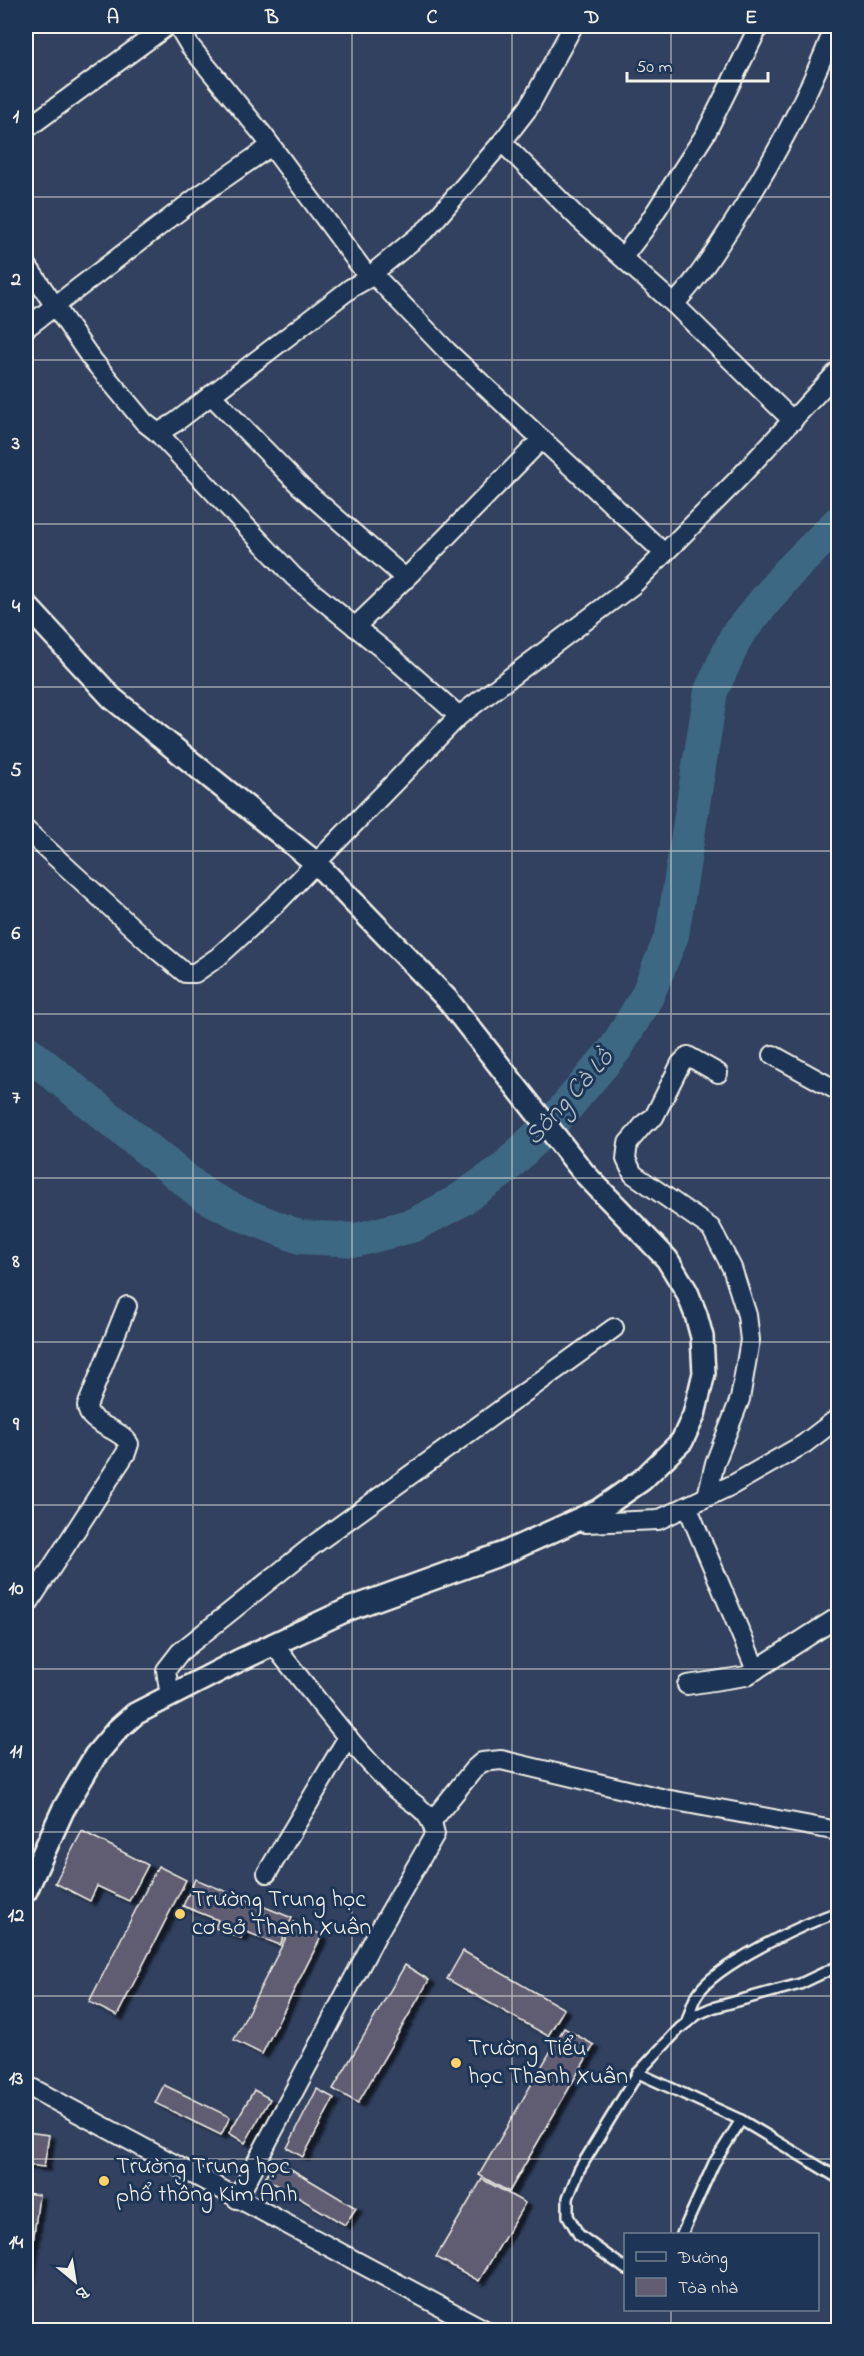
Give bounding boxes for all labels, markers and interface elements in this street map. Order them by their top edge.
text: A [107,4,119,33]
text: B [264,4,279,33]
text: C [427,4,438,33]
text: D [584,4,599,33]
text: E [745,4,757,33]
scale bar [627,45,768,83]
text: 50 m [636,55,673,81]
text: 1 [13,103,20,132]
text: 2 [10,266,21,295]
text: 3 [11,430,20,459]
text: 4 [12,593,21,622]
text: 5 [10,757,22,786]
text: 6 [12,920,21,949]
water label: Sông Cà Lồ [516,1040,625,1155]
text: 7 [12,1084,21,1113]
text: 8 [11,1248,20,1277]
text: 9 [12,1411,20,1440]
text: 10 [9,1575,24,1604]
text: 11 [10,1738,23,1767]
place label: Trường Trung học cơ sở Thanh Xuân [192,1883,371,1946]
text: 12 [8,1902,24,1931]
marker: Trường Trung học cơ sở Thanh Xuân [173,1907,187,1921]
place label: Trường Tiểu học Thanh Xuân [468,2032,628,2095]
marker: Trường Tiểu học Thanh Xuân [449,2056,463,2070]
text: 13 [9,2065,23,2094]
place label: Trường Trung học phổ thông Kim Anh [116,2150,297,2213]
marker: Trường Trung học phổ thông Kim Anh [97,2174,111,2188]
text: 14 [9,2229,24,2258]
legend [624,2233,819,2311]
text: Đường [677,2246,728,2273]
north arrow [45,2251,105,2311]
text: Tòa nhà [678,2276,738,2302]
text: B [71,2279,93,2305]

